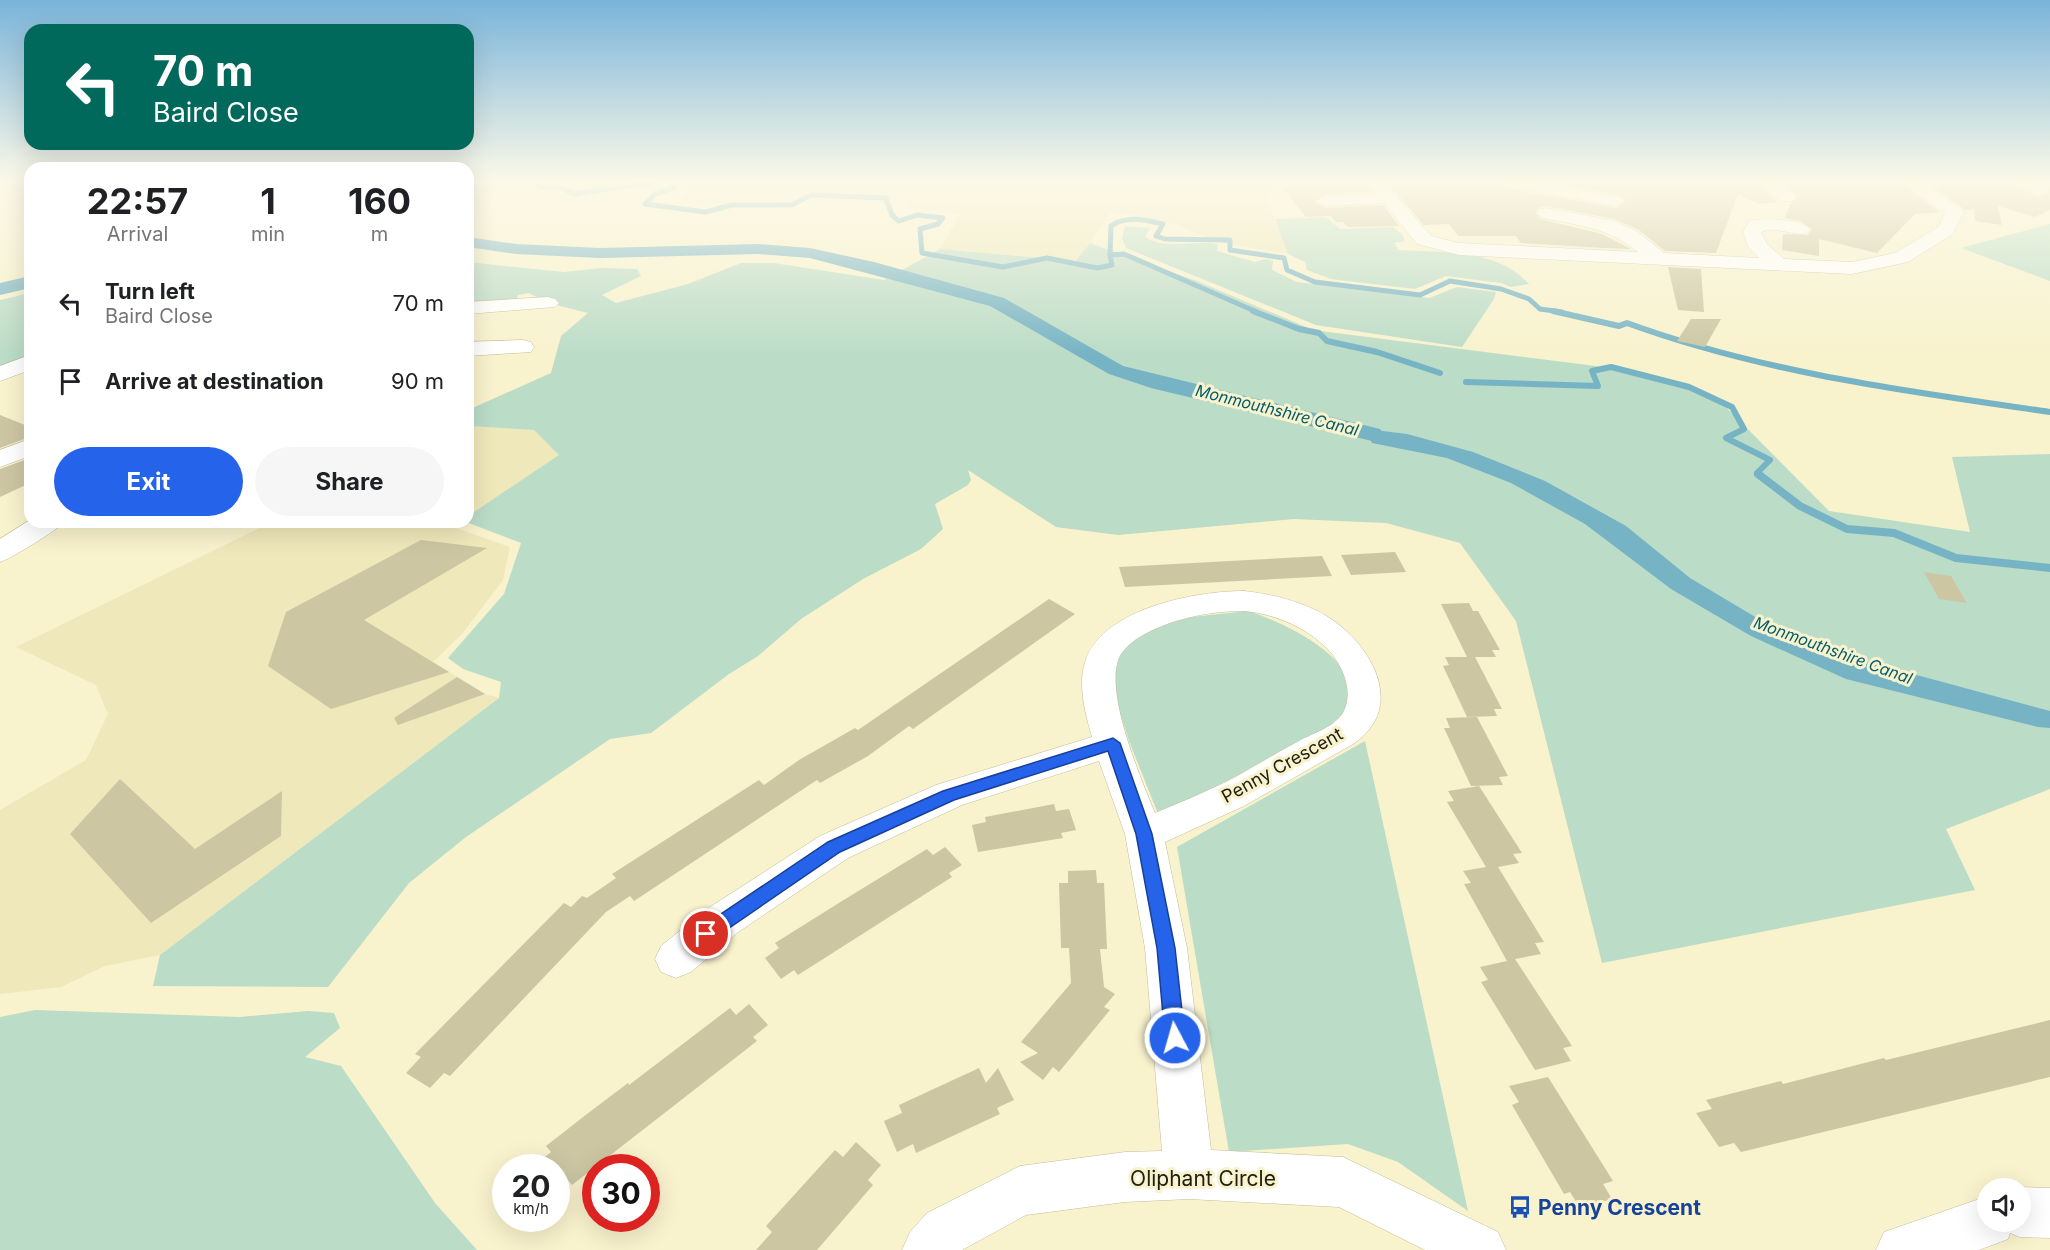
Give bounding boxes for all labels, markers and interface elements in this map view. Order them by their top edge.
text: 70 m [153,45,253,96]
icon: left [54,48,132,126]
text: Baird Close [153,96,299,129]
text: 22:57 [87,179,188,223]
text: 1 [260,179,276,223]
text: 160 [348,179,411,223]
text: Arrival [107,222,168,246]
text: min [251,222,285,246]
text: m [371,222,388,246]
text: Turn left [105,278,195,304]
icon: left [54,287,87,320]
text: 70 m [393,290,444,316]
text: Baird Close [105,304,213,328]
icon: arrive [54,365,87,398]
text: Arrive at destination [105,368,324,394]
text: 90 m [391,368,444,394]
water label: Monmouthshire Canal [1193,380,1361,440]
button: Exit [54,447,243,516]
button: Share [255,447,444,516]
water label: Monmouthshire Canal [1751,612,1915,688]
street label: Penny Crescent [1218,723,1346,807]
pin [680,908,731,959]
icon: arrive [689,917,722,950]
position arrow [1143,1006,1207,1070]
speed limit sign: 30 [582,1154,660,1232]
street label: Oliphant Circle [1130,1166,1276,1191]
text: 20 [511,1168,551,1204]
map controls [1977,1178,2031,1232]
button: sound [1977,1178,2031,1232]
bus stop icon: Penny Crescent [1507,1194,1533,1220]
place label: Penny Crescent [1538,1195,1701,1220]
text: km/h [513,1199,549,1218]

